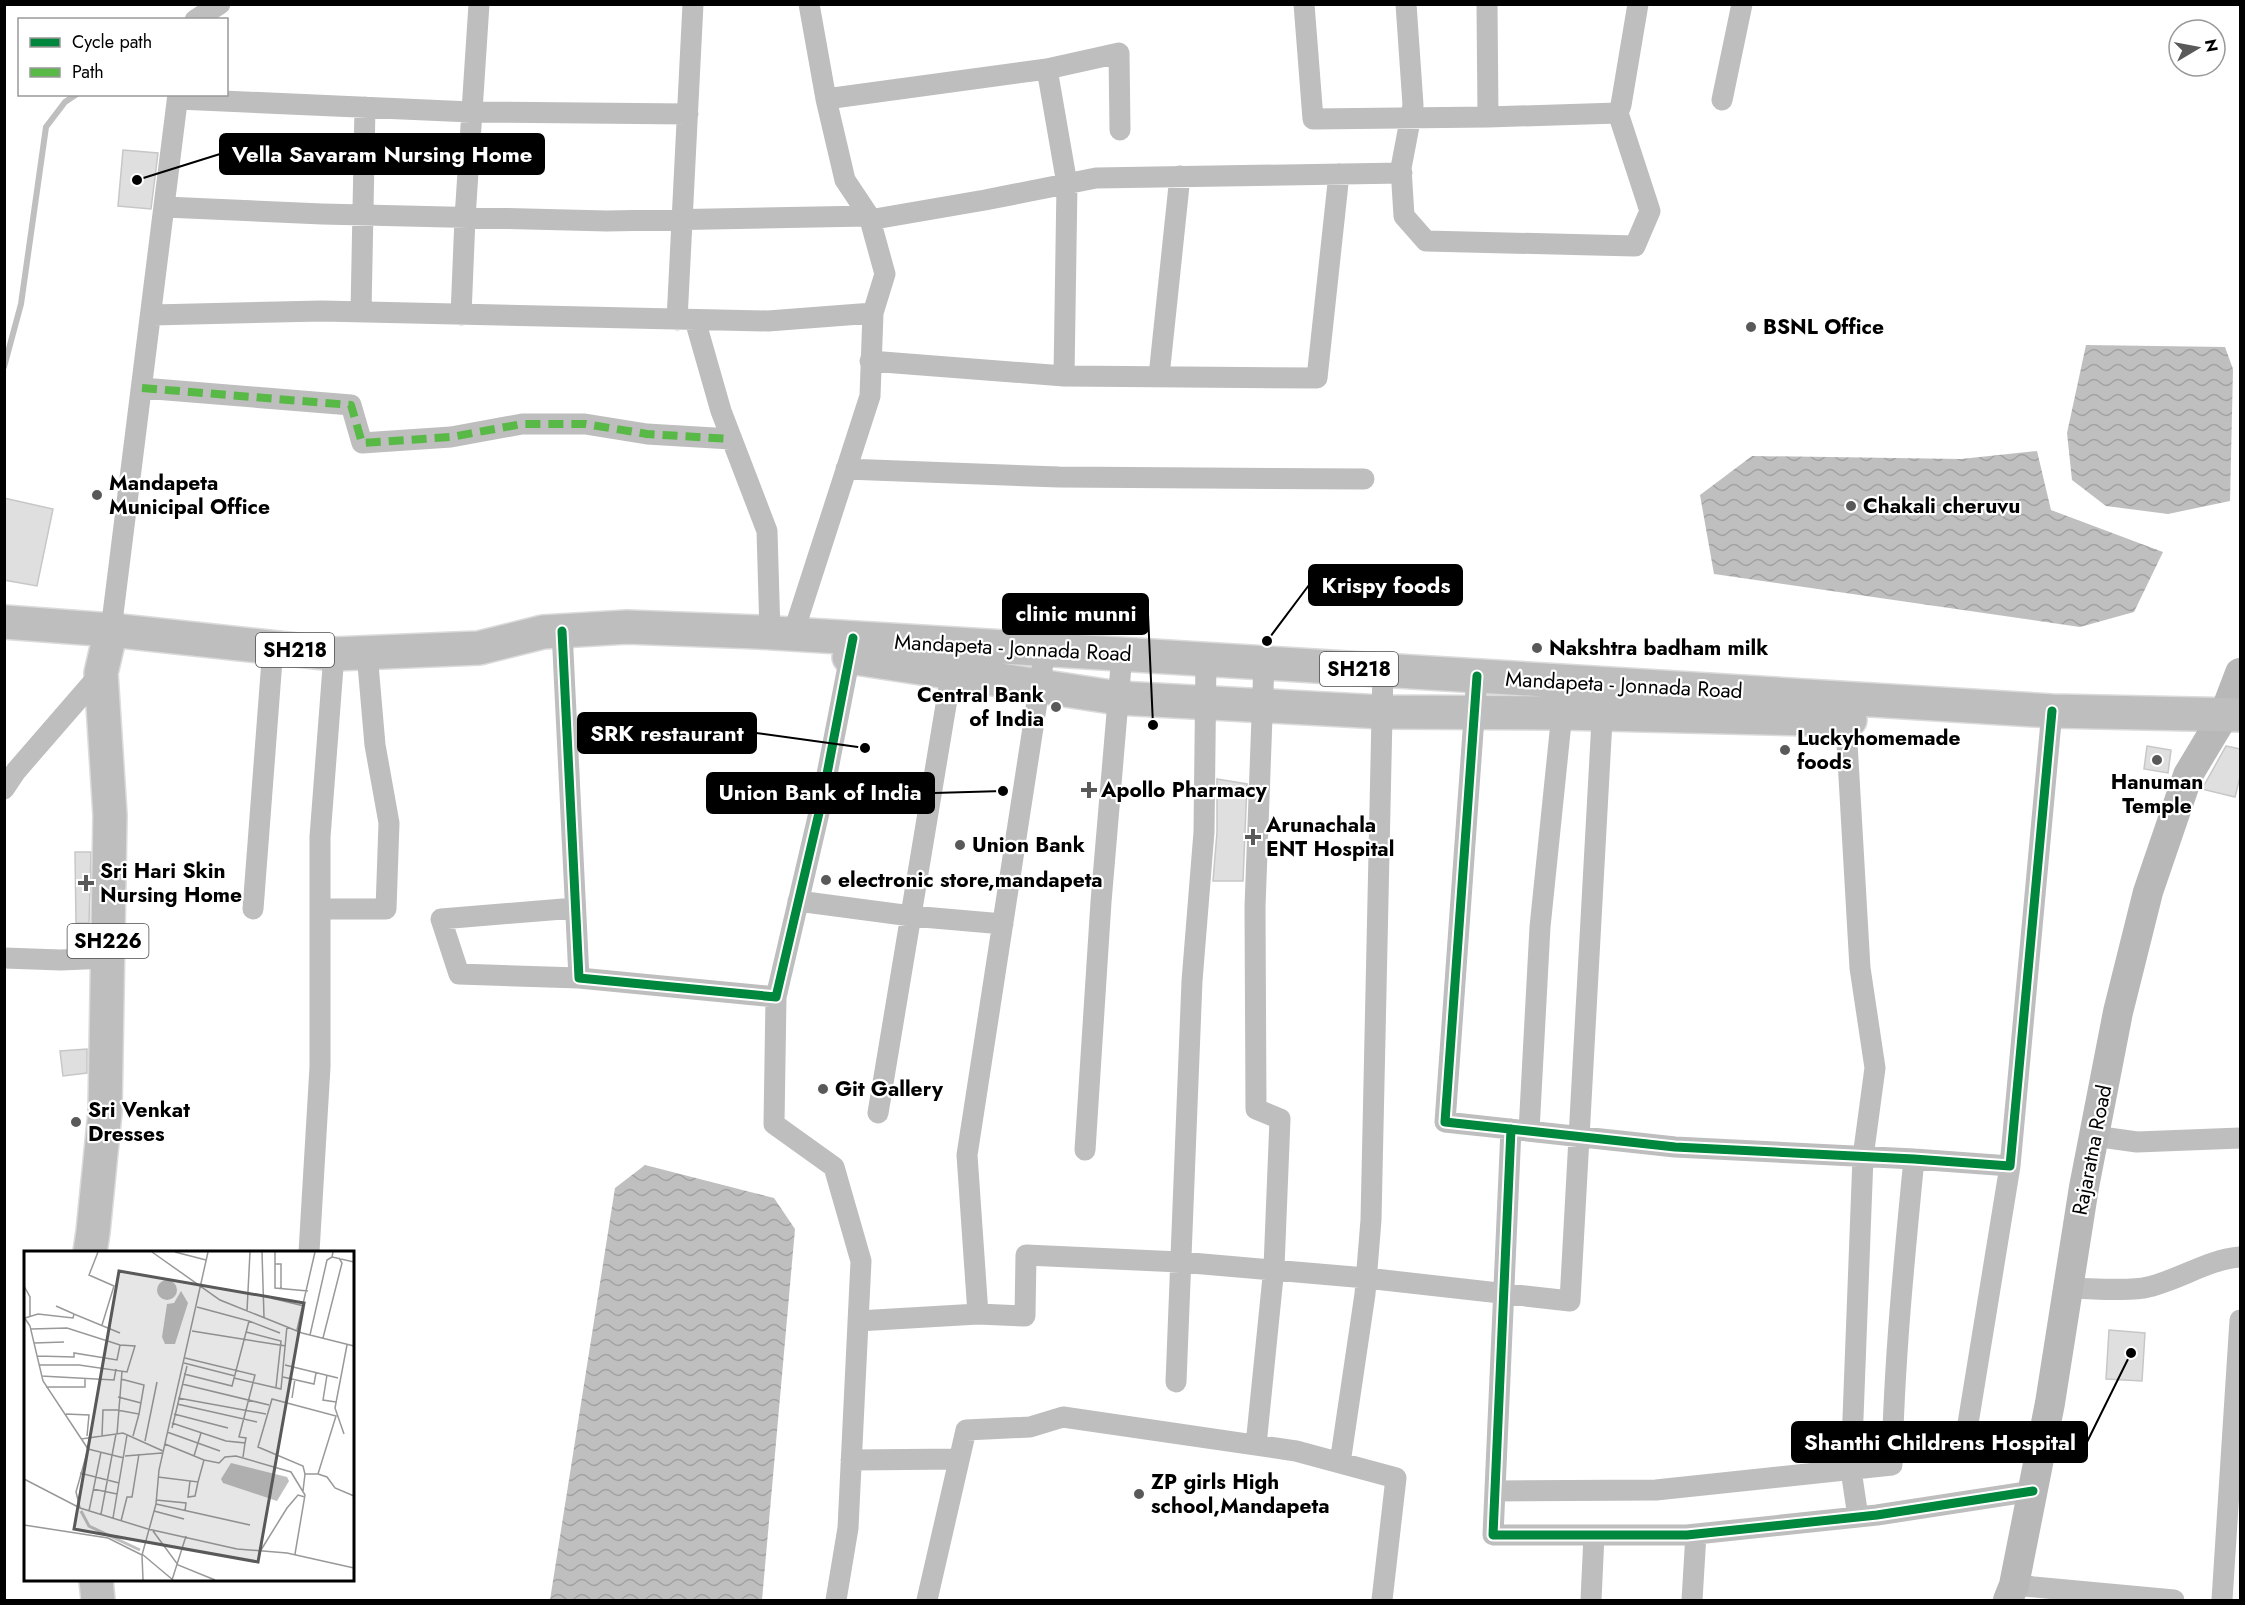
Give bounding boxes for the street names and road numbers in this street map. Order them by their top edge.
street label: Mandapeta - Jonnada Road [894,627,1132,669]
road number: SH218 [256,633,334,667]
road number: SH218 [1320,652,1398,686]
street label: Mandapeta - Jonnada Road [1505,664,1743,706]
road number: SH226 [68,924,148,958]
street label: Rajaratna Road [2065,1082,2119,1218]

